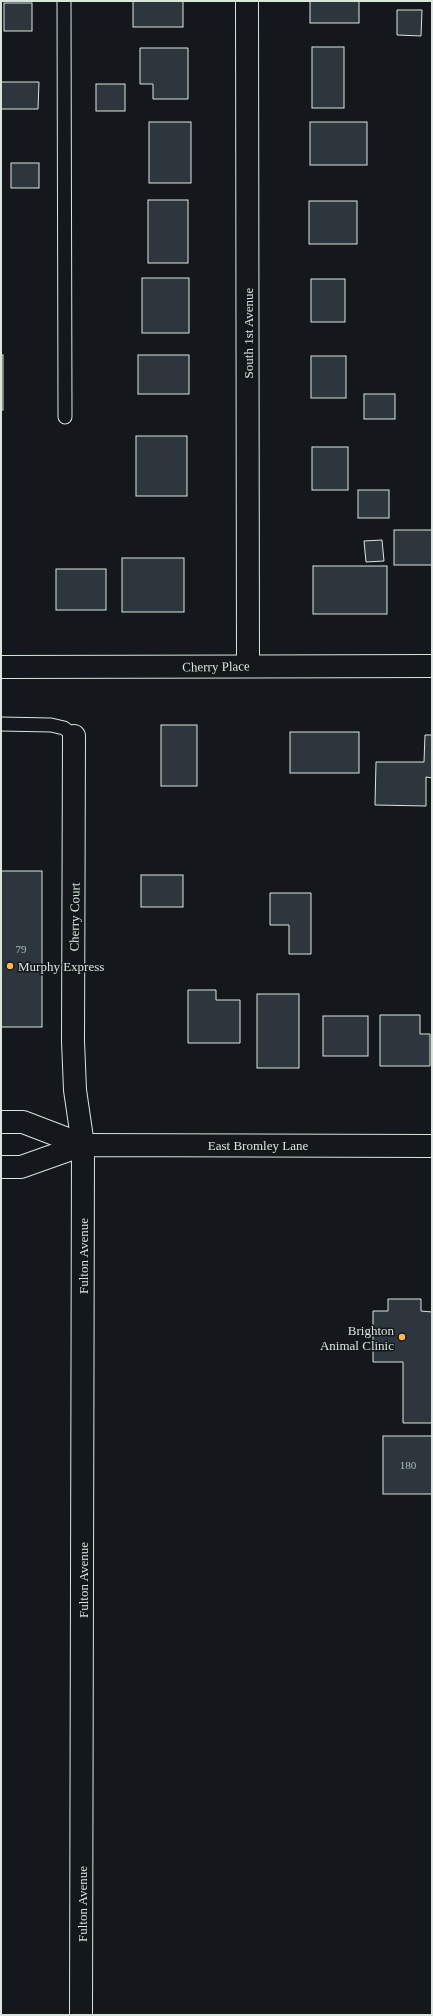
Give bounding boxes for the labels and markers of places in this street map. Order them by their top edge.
place label: Murphy Express [18,959,104,974]
marker: Murphy Express [5,961,15,971]
place label: Brighton Animal Clinic [320,1323,394,1353]
marker: Brighton Animal Clinic [397,1332,407,1342]

